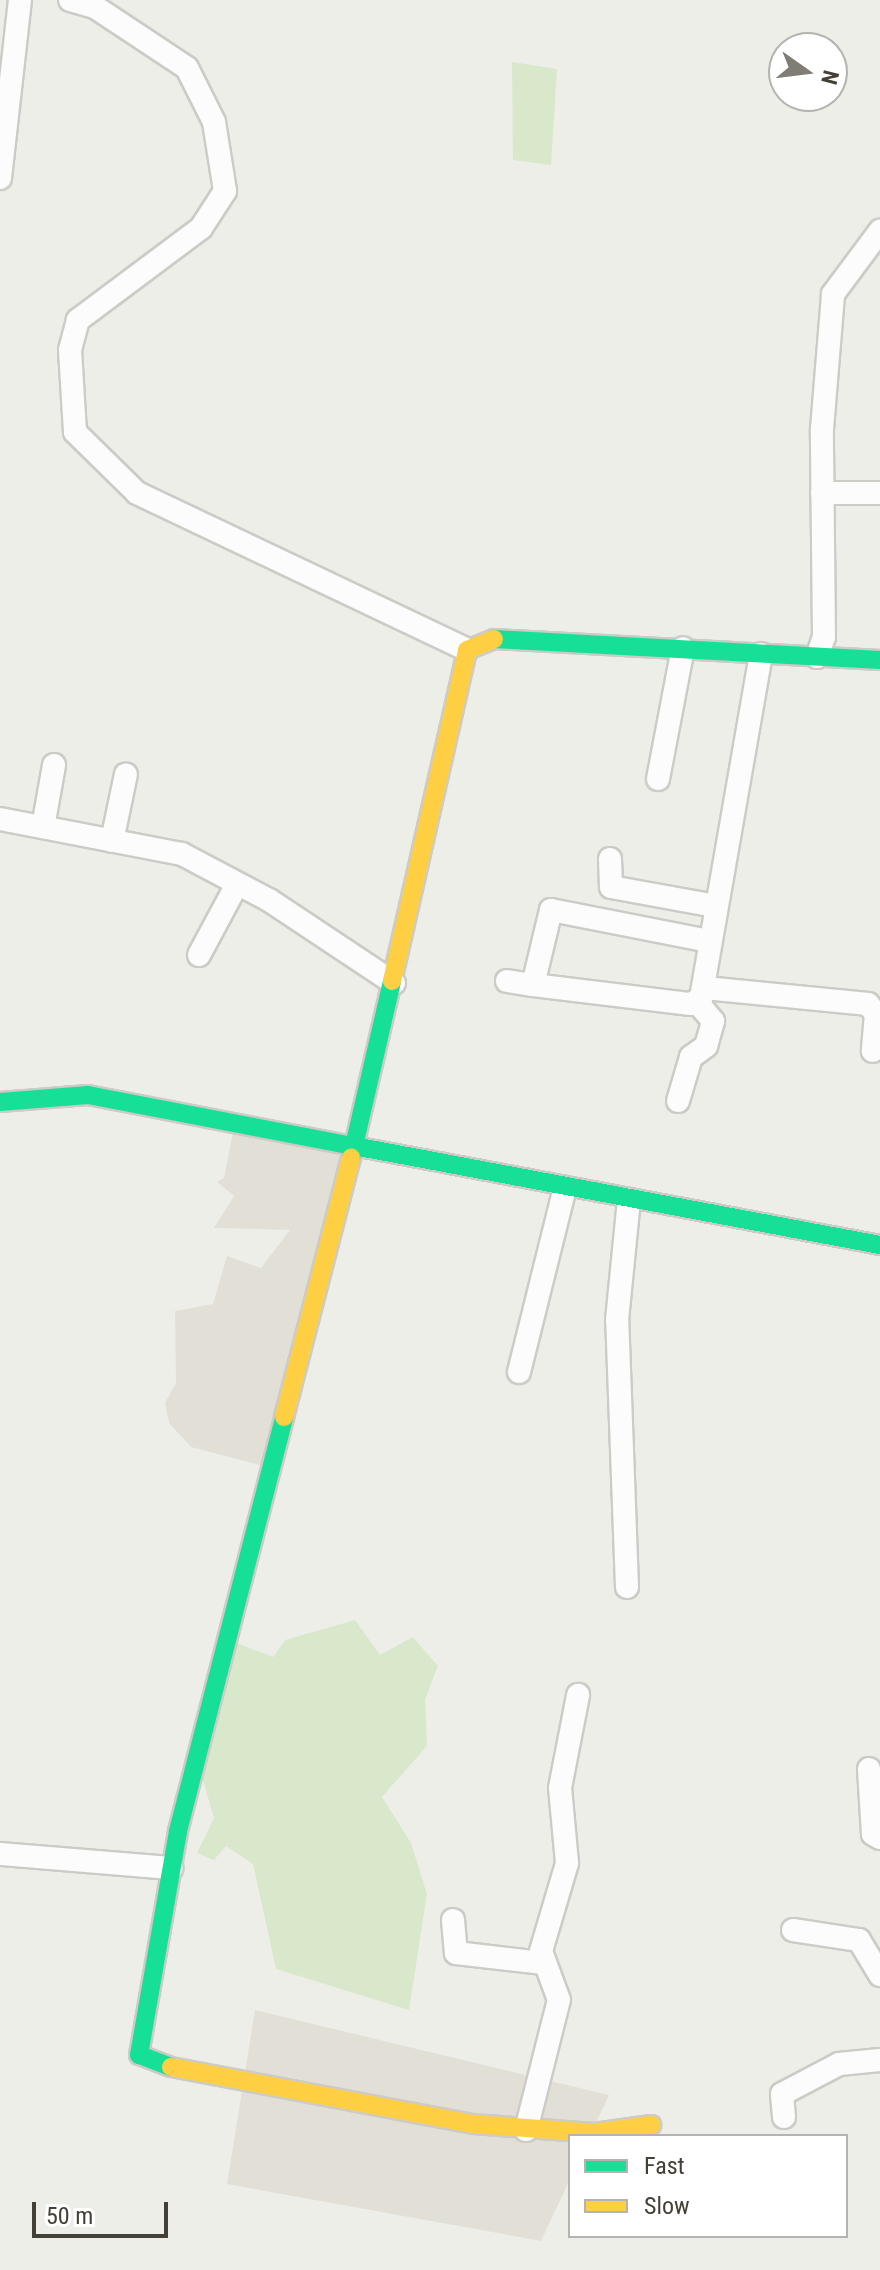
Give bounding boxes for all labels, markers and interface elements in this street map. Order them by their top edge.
north arrow [768,32,848,112]
text: N [816,68,844,87]
legend [568,2134,848,2238]
text: Fast [644,2152,685,2180]
scale bar [36,2186,172,2236]
text: Slow [644,2192,690,2220]
text: 50 m [46,2202,93,2230]

